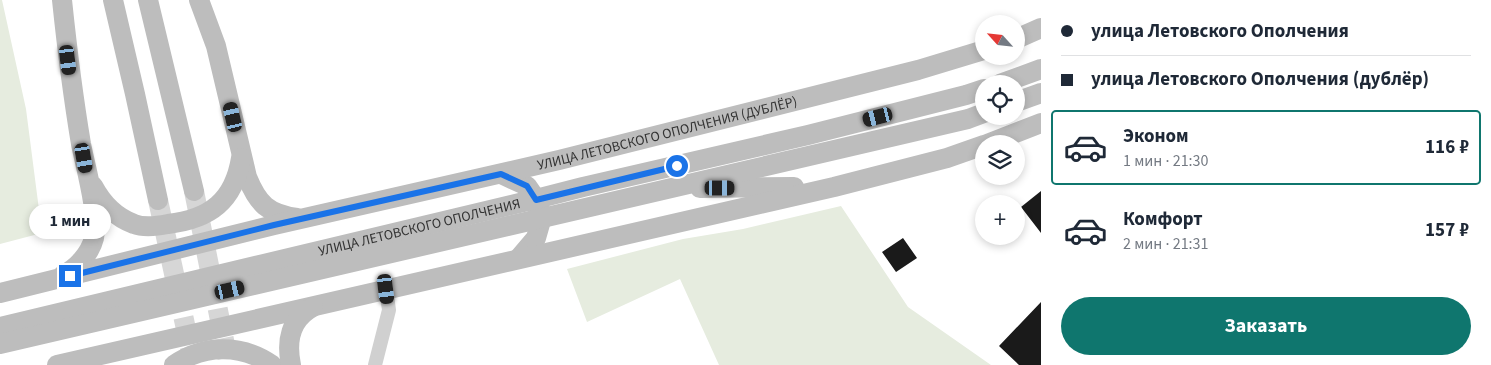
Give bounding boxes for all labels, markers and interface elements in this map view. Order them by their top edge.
north arrow [975,15,1025,65]
map controls [975,15,1025,245]
text: улица Летовского Ополчения [1091,18,1349,45]
car [58,44,77,76]
text: улица Летовского Ополчения (дублёр) [1091,66,1429,93]
button: locate [975,75,1025,125]
street label: УЛИЦА ЛЕТОВСКОГО ОПОЛЧЕНИЯ (ДУБЛЁР) [535,92,799,176]
car [222,101,243,133]
car [861,106,894,128]
text: Эконом [1123,123,1189,150]
icon: car [1063,125,1108,170]
text: 116 ₽ [1425,134,1469,161]
button: layers [975,135,1025,185]
car [74,142,93,174]
text: 1 мин · 21:30 [1123,150,1209,172]
route start [666,155,688,177]
car [705,181,735,196]
street label: УЛИЦА ЛЕТОВСКОГО ОПОЛЧЕНИЯ [316,194,522,262]
button: + [975,195,1025,245]
callout: 1 мин [29,204,111,238]
text: Комфорт [1123,206,1203,233]
icon: car [1063,208,1108,253]
text: 1 мин [50,210,90,232]
text: 157 ₽ [1425,217,1469,244]
text: 2 мин · 21:31 [1123,233,1209,255]
route end [59,265,81,287]
car [376,273,395,305]
car [213,279,246,301]
button: Заказать [1061,297,1471,355]

